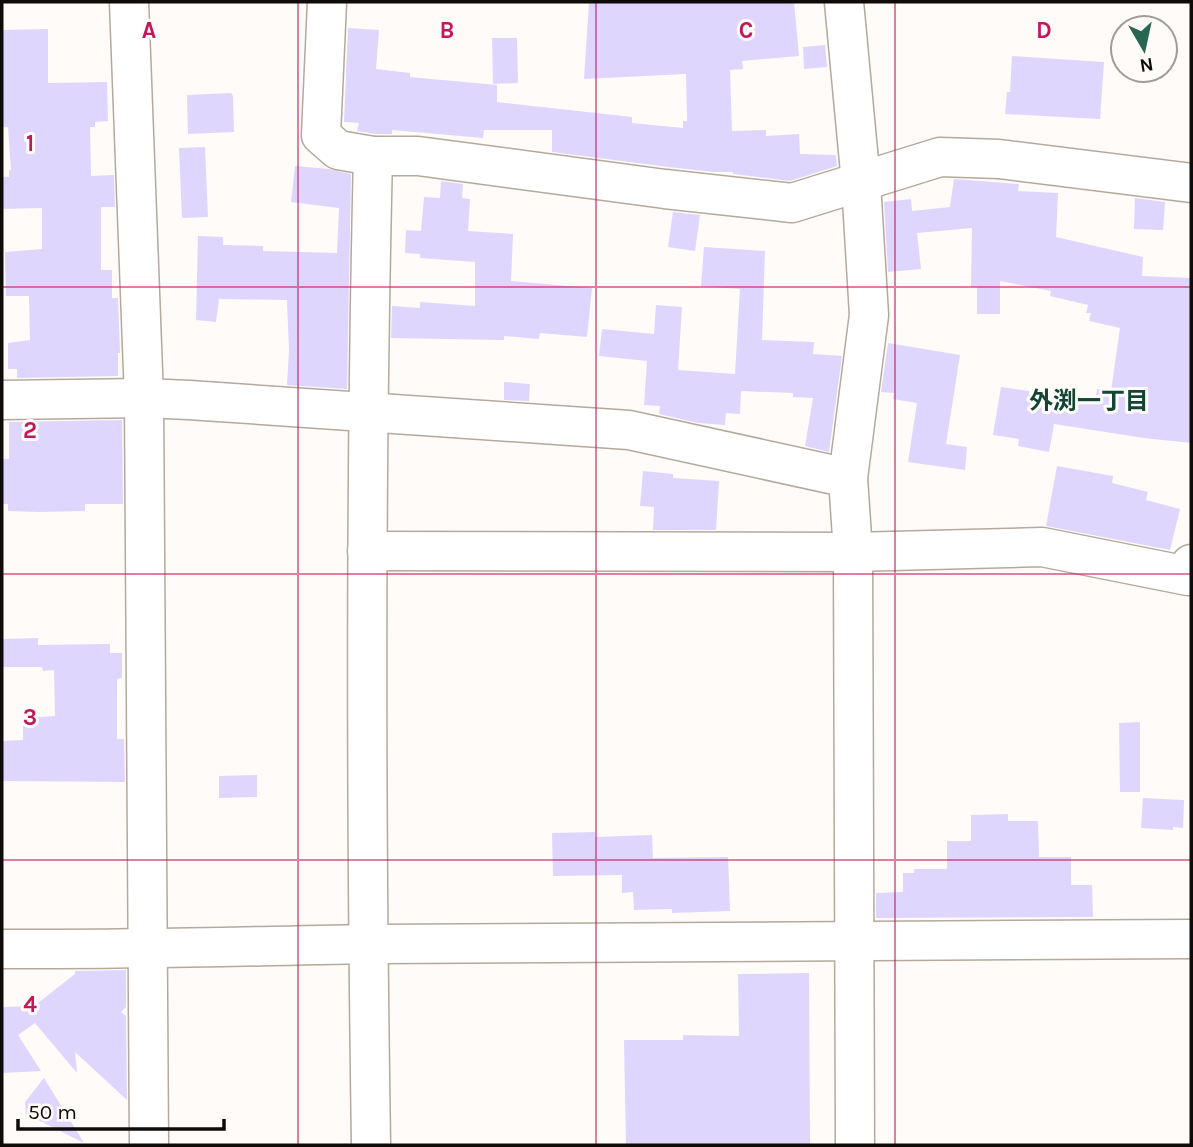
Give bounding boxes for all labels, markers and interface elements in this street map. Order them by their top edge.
north arrow [1109,14,1179,84]
text: A [142,17,156,44]
text: B [440,17,454,44]
text: C [739,17,753,44]
text: D [1036,17,1052,44]
text: N [1138,53,1155,77]
text: 1 [26,130,34,157]
district label: 外渕一丁目 [1029,387,1149,415]
text: 2 [23,417,37,444]
text: 3 [23,704,37,731]
text: 4 [23,991,37,1018]
scale bar [18,1088,224,1132]
text: 50 m [28,1100,77,1124]

